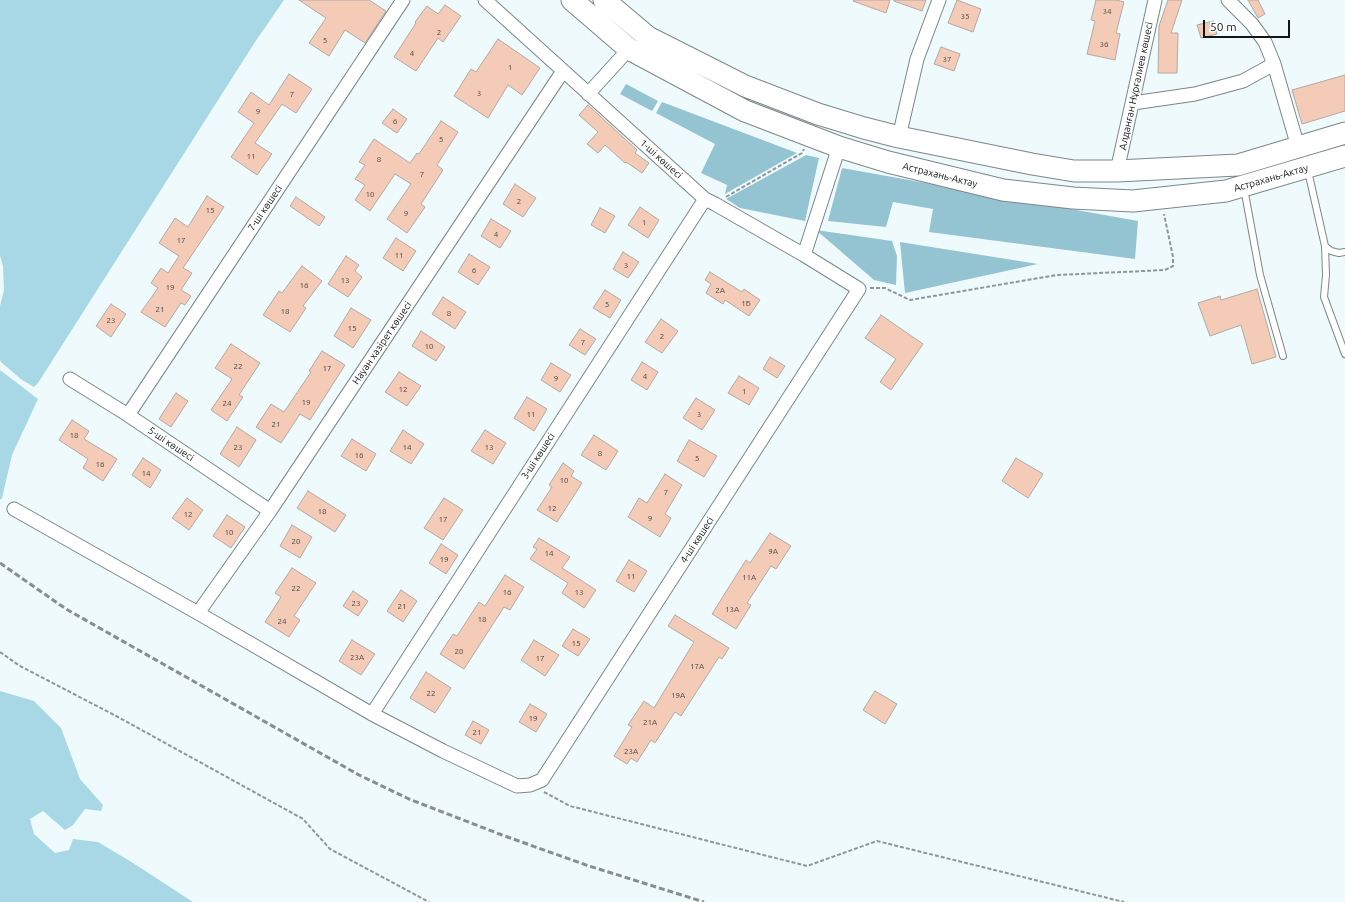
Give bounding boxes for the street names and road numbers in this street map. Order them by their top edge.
street label: Алданған Нұрғалиев көшесі [1117,21,1155,151]
street label: 1-шi көшесі [637,137,685,181]
street label: Астрахань-Актау [901,160,979,190]
street label: Астрахань-Актау [1232,162,1310,194]
street label: 7-шi көшесі [245,183,285,233]
street label: Науан хазірет көшесі [350,299,414,387]
street label: 5-шi көшесі [146,424,196,464]
street label: 3-шi көшесі [519,431,557,481]
street label: 4-шi көшесі [678,515,716,565]

